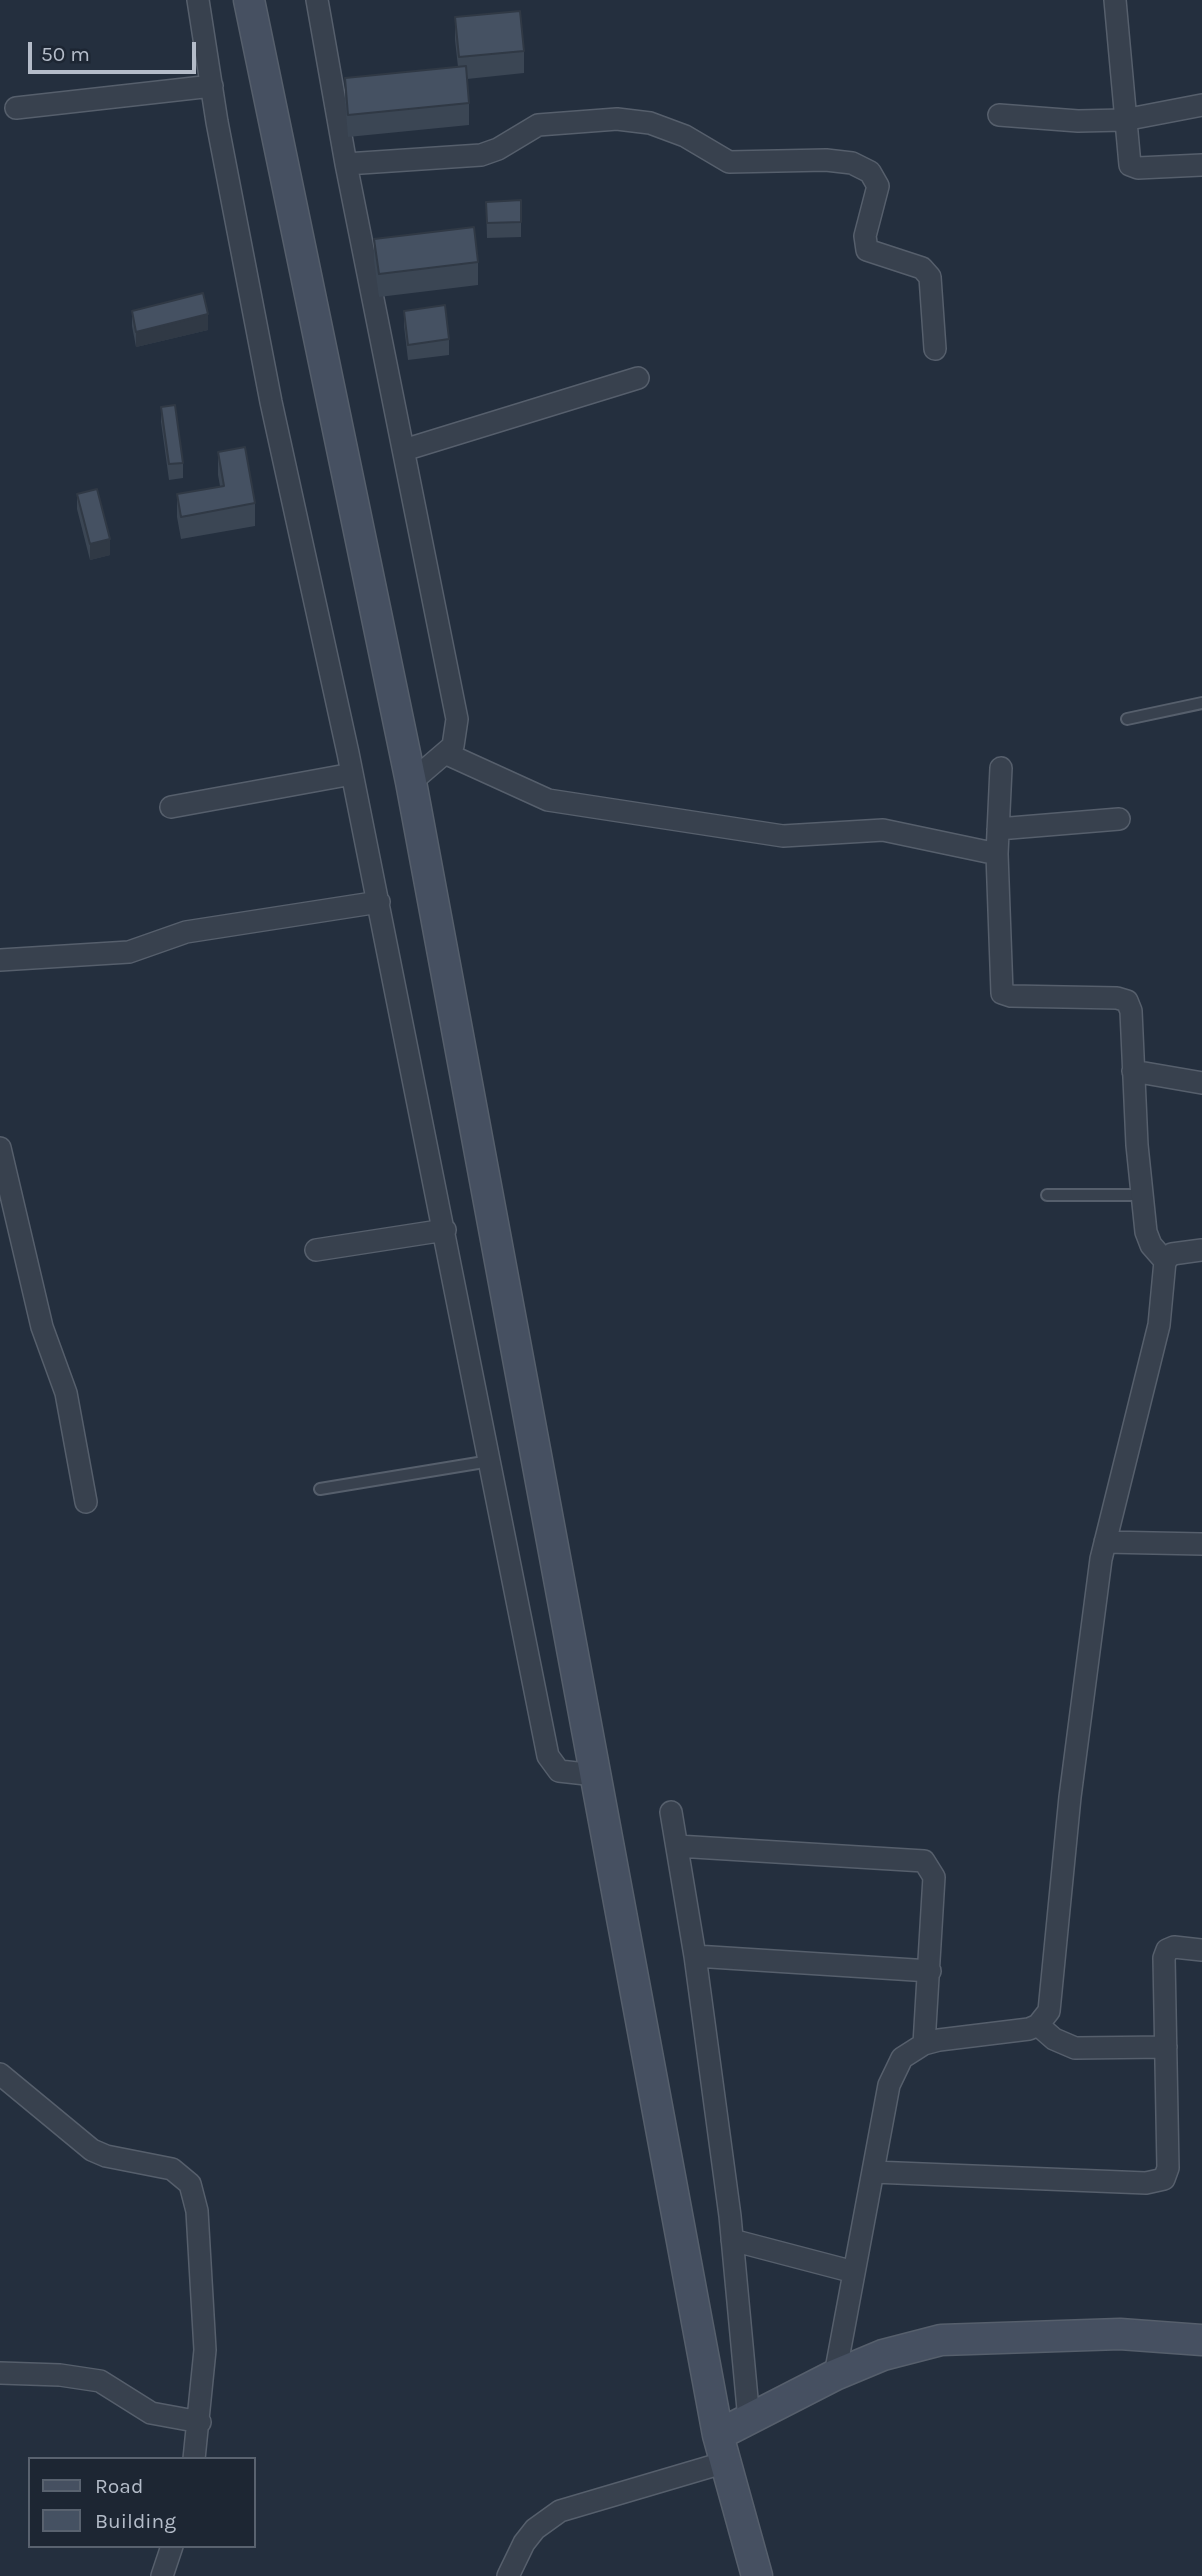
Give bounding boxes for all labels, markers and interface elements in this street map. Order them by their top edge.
scale bar [32,28,200,72]
text: 50 m [41,42,90,66]
legend [28,2457,256,2548]
text: Road [95,2474,143,2498]
text: Building [95,2509,176,2533]

